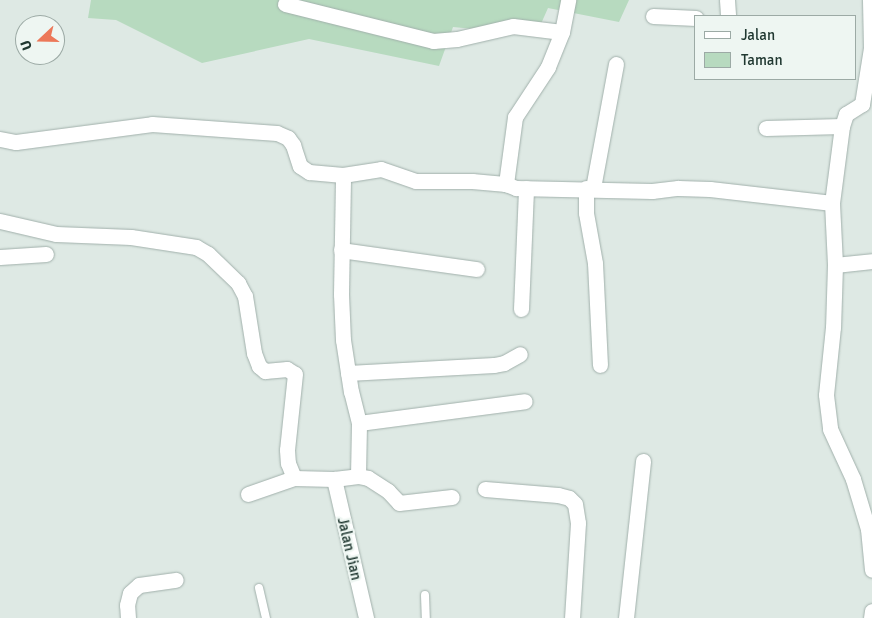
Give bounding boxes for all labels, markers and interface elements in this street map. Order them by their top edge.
north arrow [15,15,65,65]
legend [694,15,857,80]
text: Jalan [741,26,775,44]
text: U [17,38,36,53]
text: Taman [741,51,783,69]
street label: Jalan Jian [333,516,365,582]

